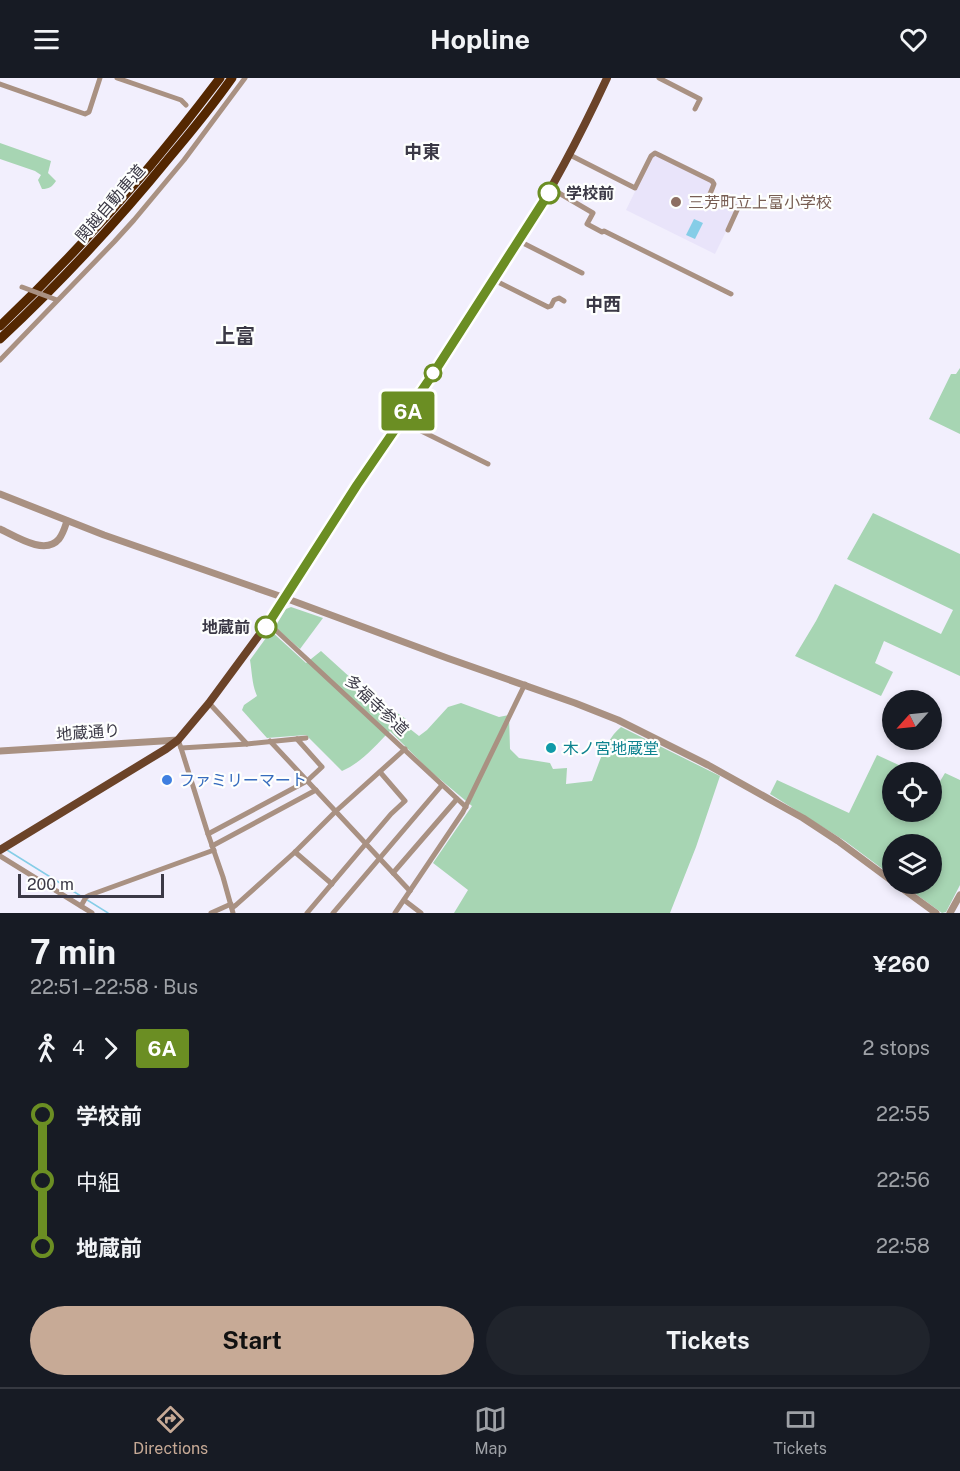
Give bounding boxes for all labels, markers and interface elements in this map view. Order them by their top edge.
icon: menu [30,23,63,56]
text: Hopline [430,23,530,55]
icon: heart [897,23,930,56]
district label: 中東 [404,141,440,162]
street label: 関越自動車道 [72,161,149,246]
marker: 学校前 [538,182,560,204]
place label: 学校前 [566,184,614,203]
place label: 三芳町立上富小学校 [688,193,832,212]
marker: 三芳町立上富小学校 [669,195,683,209]
district label: 中西 [585,294,621,315]
district label: 上富 [215,324,255,348]
unlabelled marker [424,364,442,382]
line badge: 6A [381,392,435,430]
text: 6A [393,399,423,424]
marker: 地蔵前 [255,616,277,638]
place label: 地蔵前 [202,618,250,637]
street label: 多福寺参道 [341,671,412,740]
north arrow [882,690,942,750]
map controls [882,690,942,894]
street label: 地蔵通り [55,721,121,744]
place label: 木ノ宮地蔵堂 [563,739,659,758]
marker: 木ノ宮地蔵堂 [544,741,558,755]
button: locate [882,762,942,822]
place label: ファミリーマート [179,771,307,790]
marker: ファミリーマート [160,773,174,787]
button: layers [882,834,942,894]
scale bar [18,871,164,898]
text: 200 m [27,875,74,894]
text: 7 min [30,933,116,971]
text: ¥260 [873,951,930,977]
text: 22:51 – 22:58 · Bus [30,975,198,999]
icon: walk [30,1032,63,1065]
icon: forward [94,1032,127,1065]
text: 4 [72,1036,85,1060]
text: 6A [148,1036,177,1061]
text: 2 stops [863,1036,930,1060]
text: 22:55 [876,1102,930,1126]
text: 学校前 [76,1103,142,1129]
text: 22:56 [876,1168,930,1192]
text: 中組 [76,1169,120,1195]
text: 22:58 [876,1234,930,1258]
text: 地蔵前 [76,1235,142,1261]
button: Start [30,1306,474,1375]
button: Tickets [486,1306,930,1375]
tab: Directions [133,1403,208,1458]
tab: Map [474,1403,507,1458]
tab: Tickets [773,1403,827,1458]

